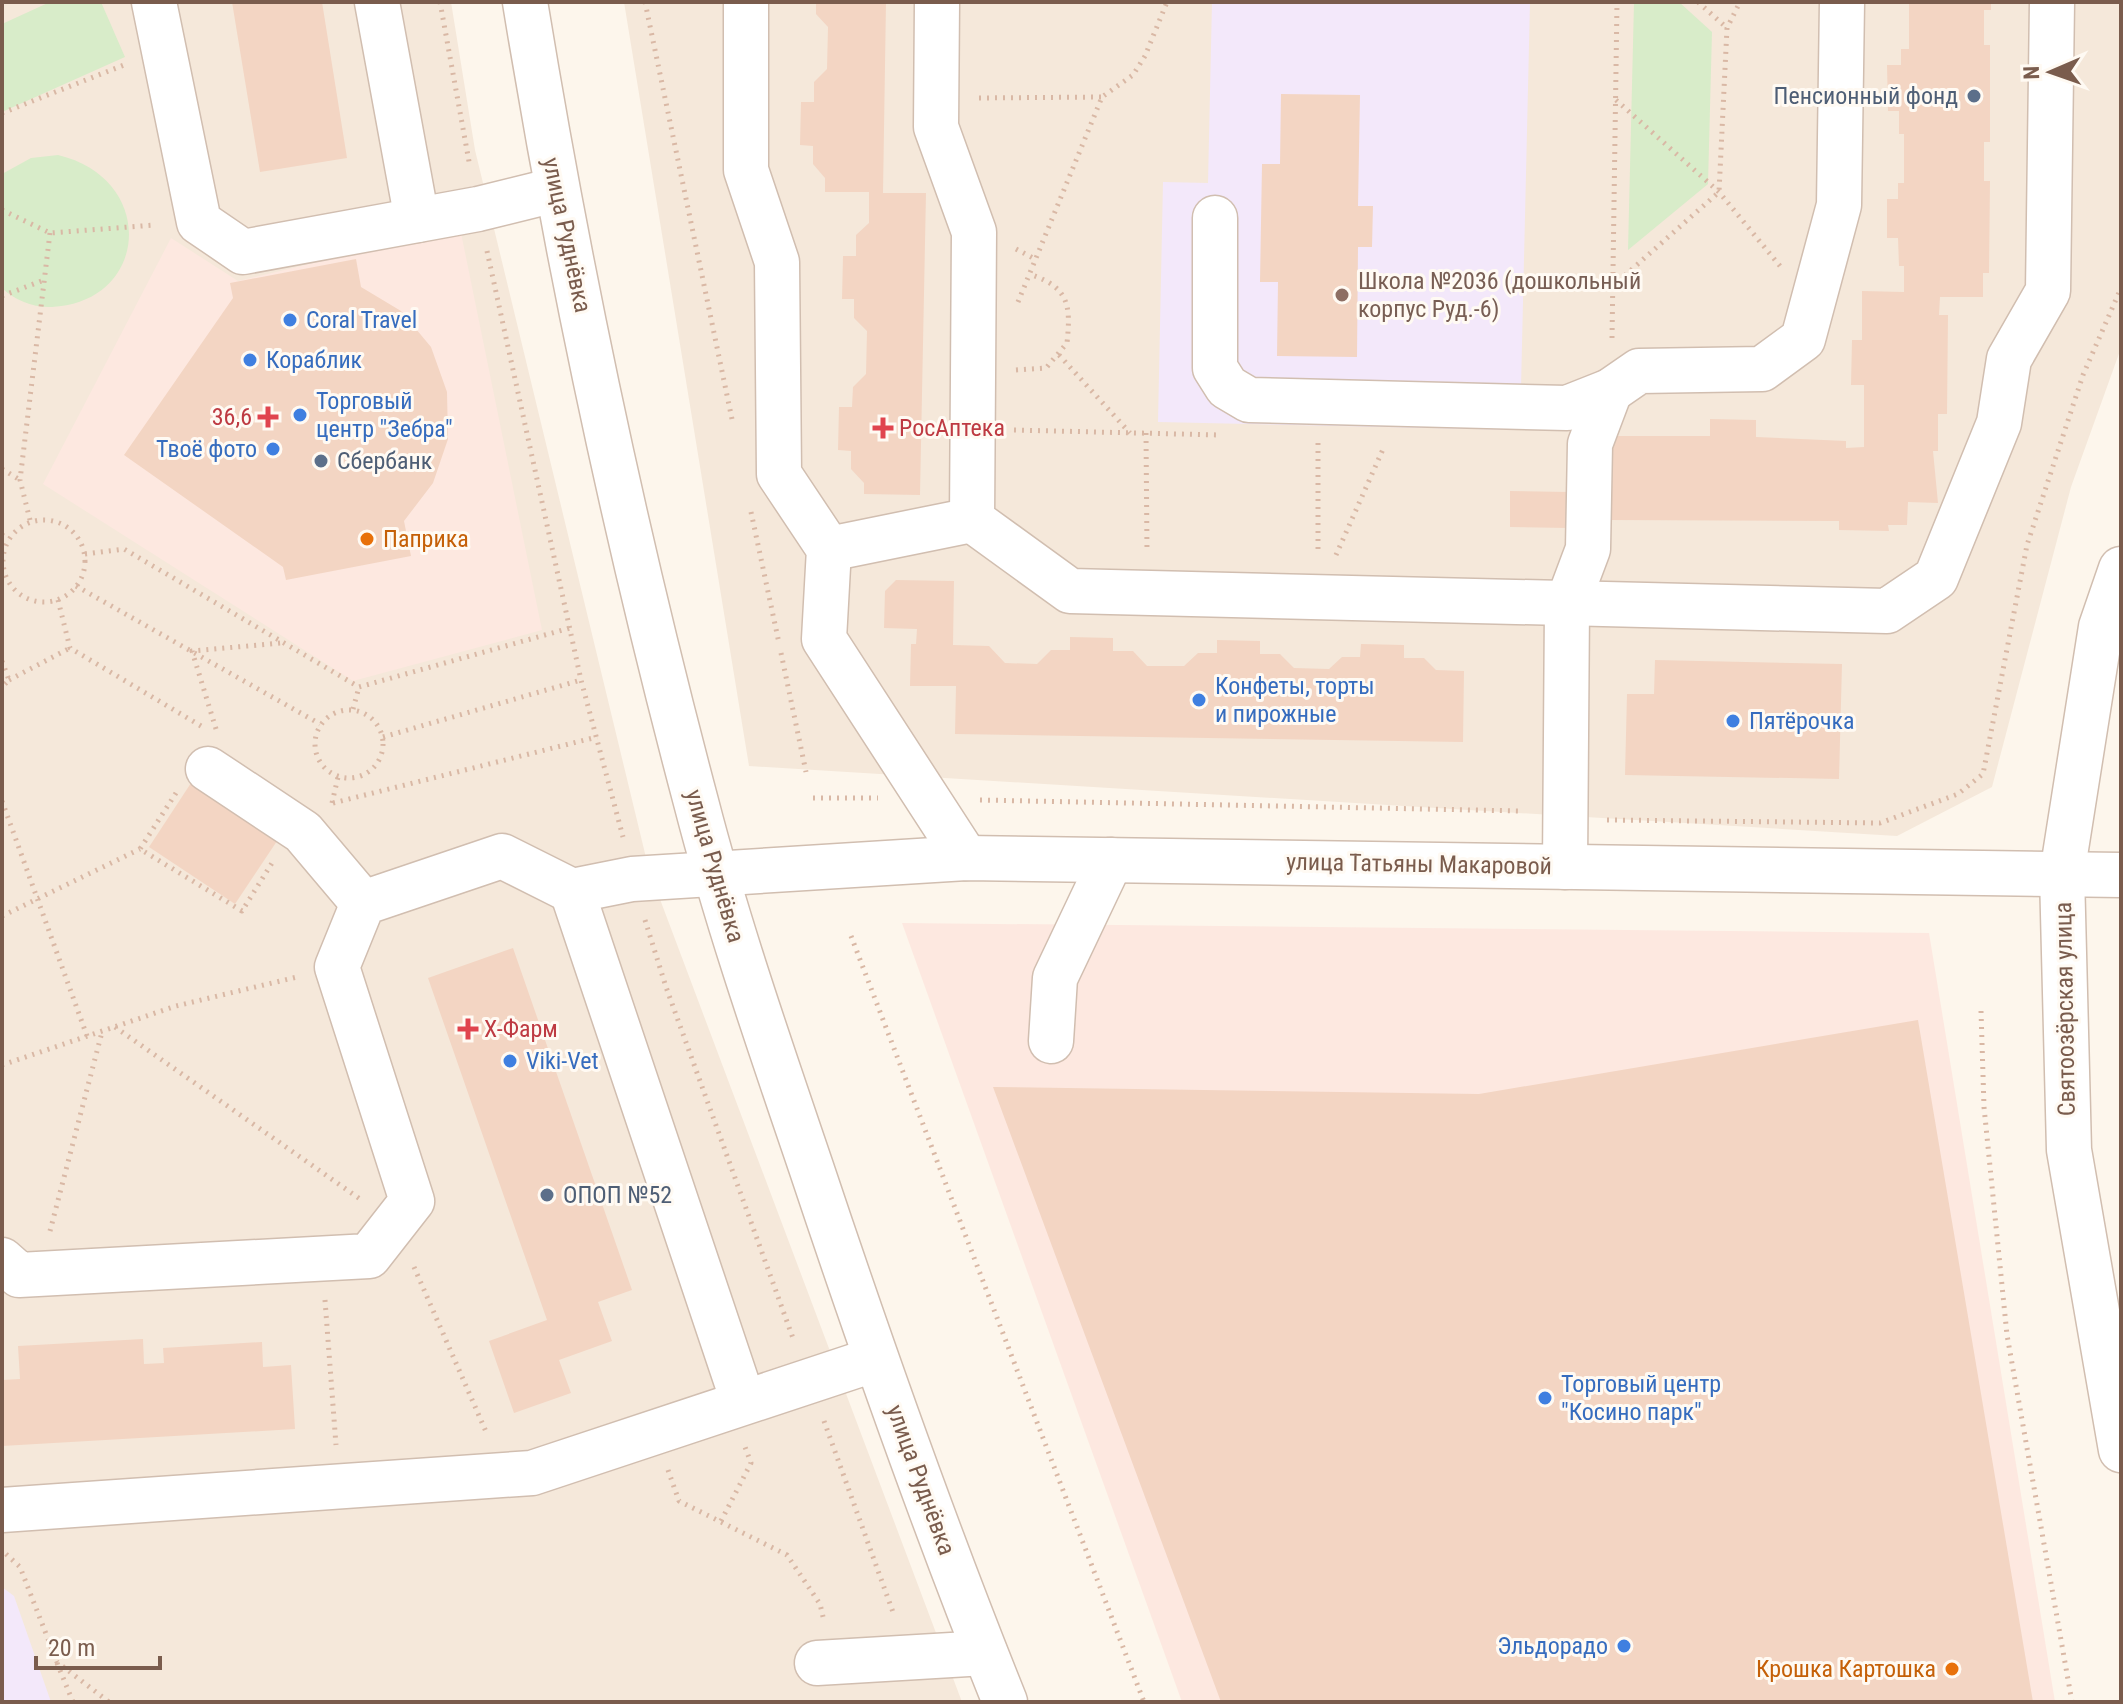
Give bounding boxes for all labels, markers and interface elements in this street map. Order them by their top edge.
north arrow [2011,32,2091,112]
text: N [2019,66,2044,80]
place label: Пенсионный фонд [1774,82,1958,110]
marker: Пенсионный фонд [1965,87,1983,105]
street label: улица Руднёвка [537,155,597,315]
place label: Школа №2036 (дошкольный корпус Руд.-6) [1358,267,1641,323]
marker: Школа №2036 (дошкольный корпус Руд.-6) [1333,286,1351,304]
place label: Coral Travel [306,306,417,334]
marker: Coral Travel [281,311,299,329]
place label: Кораблик [266,346,363,374]
marker: Кораблик [241,351,259,369]
place label: Торговый центр "Зебра" [316,387,453,443]
place label: 36,6 [212,403,252,431]
marker: Торговый центр "Зебра" [291,406,309,424]
marker: 36,6 [259,408,277,426]
place label: РосАптека [899,414,1005,442]
marker: РосАптека [874,419,892,437]
place label: Твоё фото [156,435,257,463]
marker: Твоё фото [264,440,282,458]
place label: Сбербанк [337,447,433,475]
marker: Сбербанк [312,452,330,470]
place label: Паприка [383,525,469,553]
marker: Паприка [358,530,376,548]
place label: Конфеты, торты и пирожные [1215,672,1375,728]
marker: Конфеты, торты и пирожные [1190,691,1208,709]
place label: Пятёрочка [1749,707,1854,735]
marker: Пятёрочка [1724,712,1742,730]
street label: улица Руднёвка [680,786,750,946]
street label: улица Татьяны Макаровой [1286,848,1552,880]
street label: Святоозёрская улица [2049,902,2081,1116]
place label: X-Фарм [484,1015,558,1043]
marker: X-Фарм [459,1020,477,1038]
place label: Viki-Vet [526,1047,599,1075]
marker: Viki-Vet [501,1052,519,1070]
place label: ОПОП №52 [563,1181,672,1209]
marker: ОПОП №52 [538,1186,556,1204]
place label: Торговый центр "Косино парк" [1561,1370,1721,1426]
marker: Торговый центр "Косино парк" [1536,1389,1554,1407]
street label: улица Руднёвка [881,1401,961,1559]
scale bar [36,1620,160,1670]
place label: Эльдорадо [1497,1632,1608,1660]
text: 20 m [48,1634,95,1662]
marker: Эльдорадо [1615,1637,1633,1655]
place label: Крошка Картошка [1756,1655,1936,1683]
marker: Крошка Картошка [1943,1660,1961,1678]

